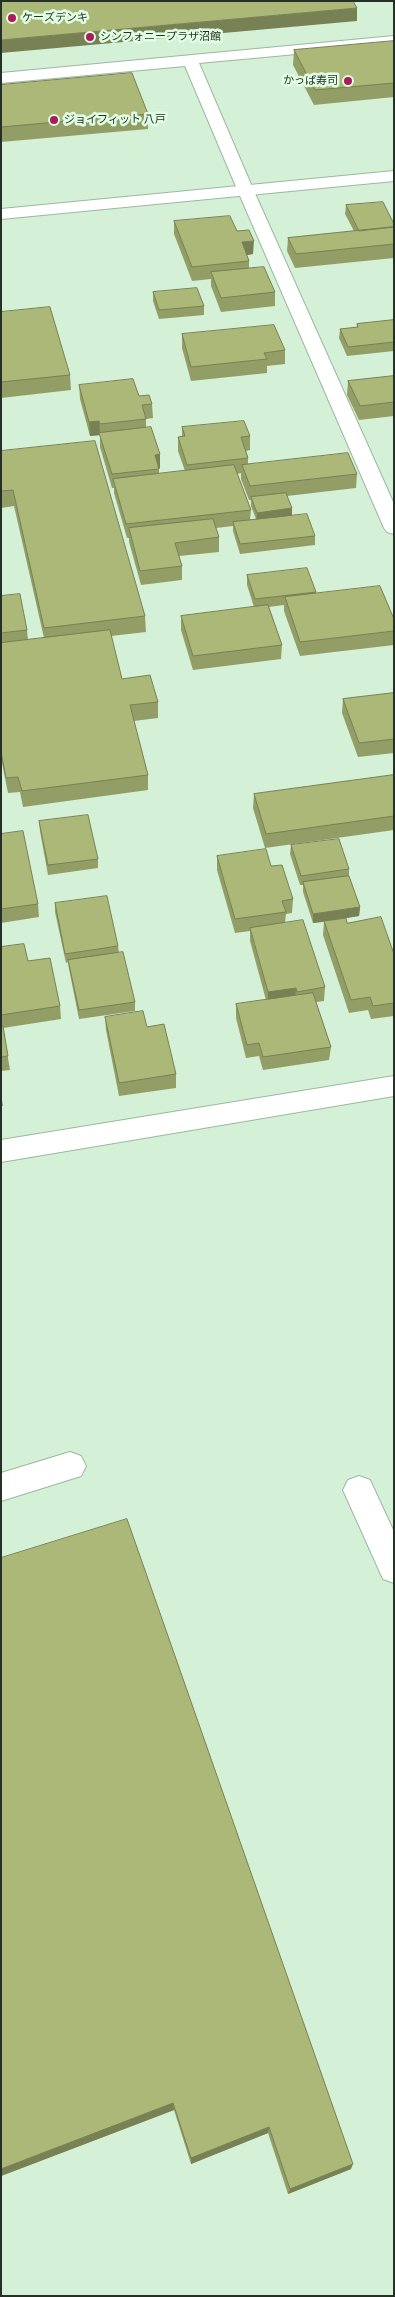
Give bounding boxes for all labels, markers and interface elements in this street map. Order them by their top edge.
place label: ケーズデンキ [22,11,88,25]
marker: ケーズデンキ [6,12,18,24]
place label: シンフォニープラザ沼館 [100,30,221,44]
marker: シンフォニープラザ沼館 [84,31,96,43]
place label: かっぱ寿司 [283,74,338,88]
marker: かっぱ寿司 [342,75,354,87]
place label: ジョイフィット 八戸 [64,113,166,127]
marker: ジョイフィット 八戸 [48,114,60,126]

